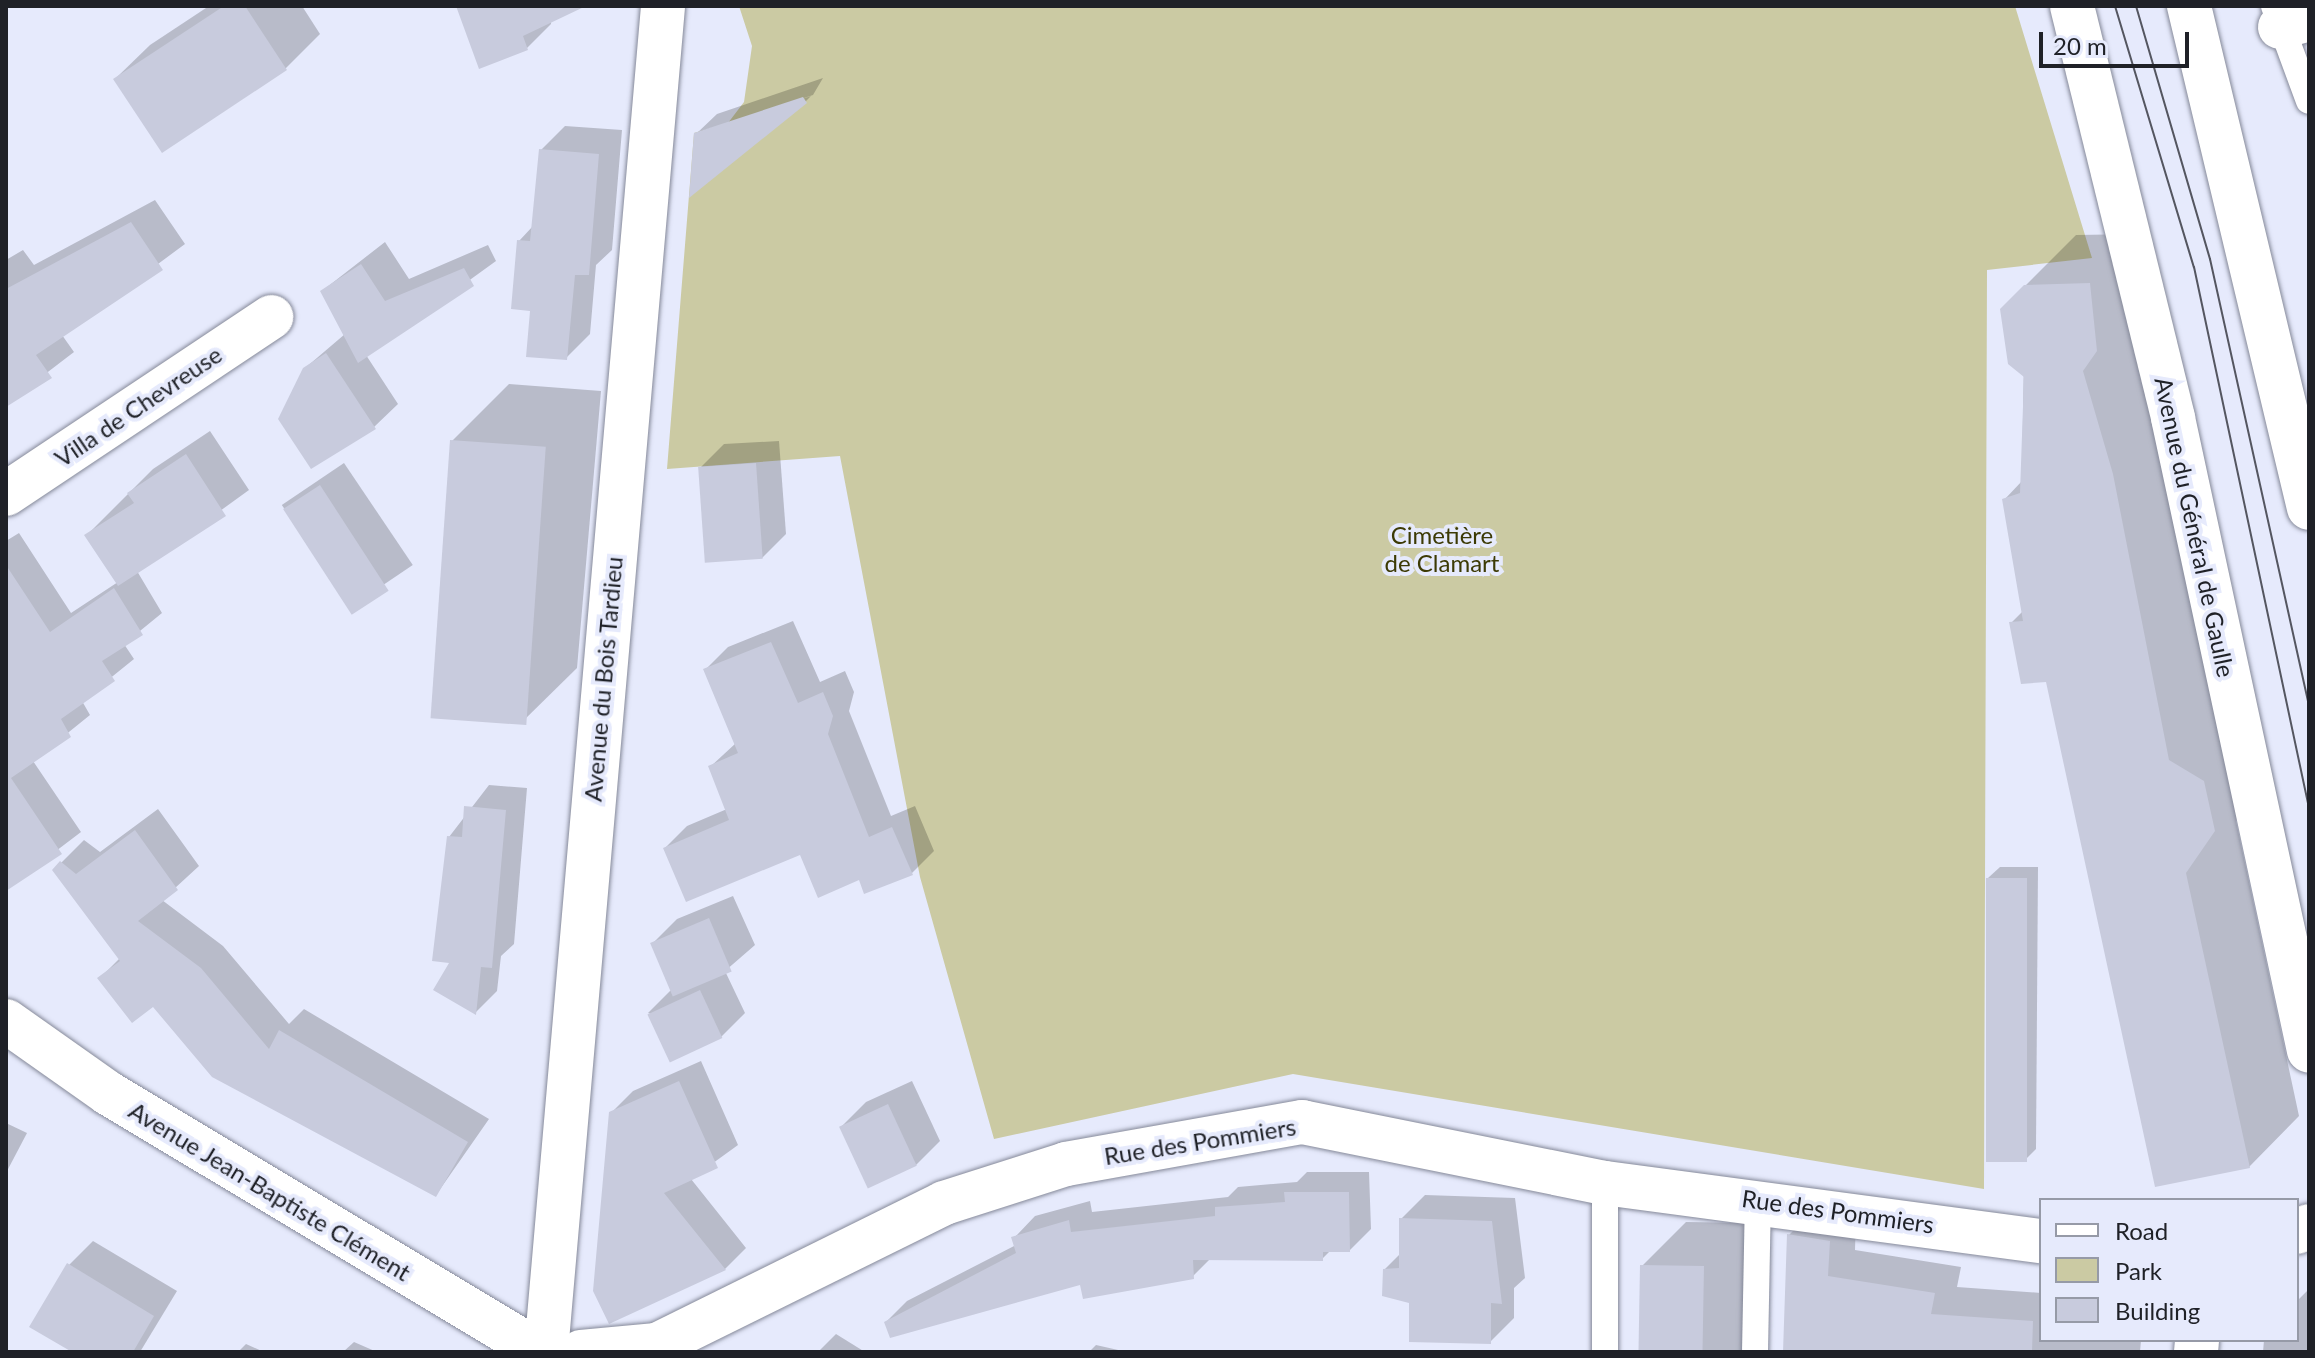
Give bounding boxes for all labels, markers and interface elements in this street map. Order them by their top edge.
scale bar [2043,16,2193,66]
text: 20 m [2053,31,2107,60]
street label: Villa de Chevreuse [49,339,227,473]
street label: Avenue du Général de Gaulle [2149,374,2241,680]
park label: Cimetière de Clamart [1385,521,1499,577]
street label: Avenue du Bois Tardieu [578,555,628,803]
street label: Avenue Jean-Baptiste Clément [124,1095,416,1287]
street label: Rue des Pommiers [1102,1112,1298,1170]
street label: Rue des Pommiers [1740,1183,1936,1239]
legend [2039,1198,2299,1342]
text: Road [2115,1216,2168,1245]
text: Park [2115,1256,2162,1285]
text: Building [2115,1296,2200,1325]

